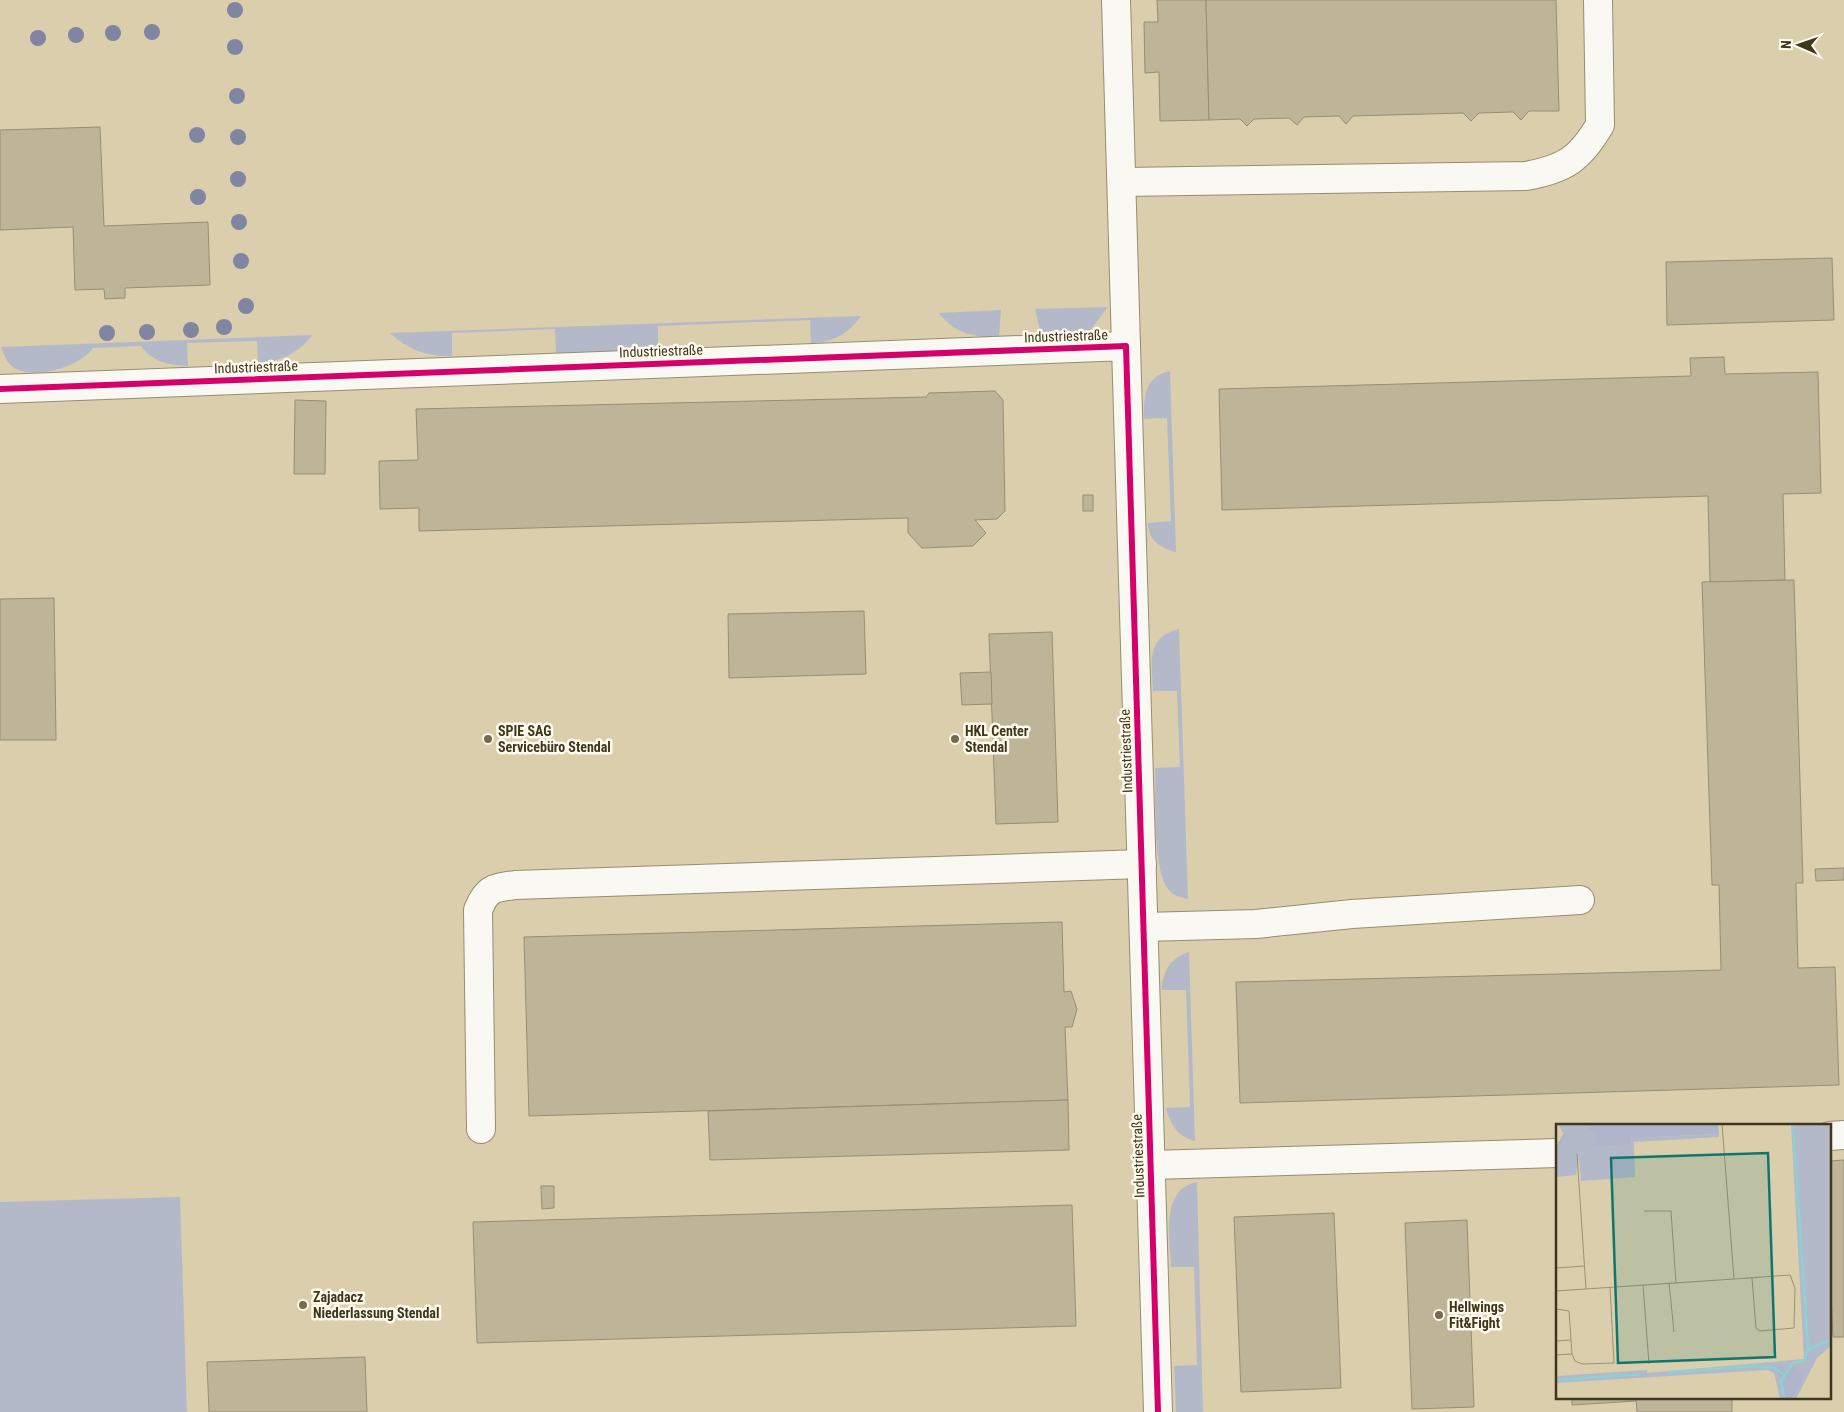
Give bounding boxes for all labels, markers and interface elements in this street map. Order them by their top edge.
north arrow [1774,20,1824,70]
text: N [1778,40,1794,49]
street label: Industriestraße [1024,327,1109,345]
street label: Industriestraße [619,342,704,360]
street label: Industriestraße [214,358,299,376]
street label: Industriestraße [1117,708,1135,793]
place label: SPIE SAG Servicebüro Stendal [498,723,611,755]
place label: HKL Center Stendal [965,723,1029,755]
marker: SPIE SAG Servicebüro Stendal [482,733,494,745]
marker: HKL Center Stendal [949,733,961,745]
street label: Industriestraße [1129,1113,1147,1198]
inset map [1556,1124,1832,1400]
place label: Zajadacz Niederlassung Stendal [313,1289,439,1321]
marker: Zajadacz Niederlassung Stendal [297,1299,309,1311]
place label: Hellwings Fit&Fight [1449,1299,1504,1331]
marker: Hellwings Fit&Fight [1433,1309,1445,1321]

